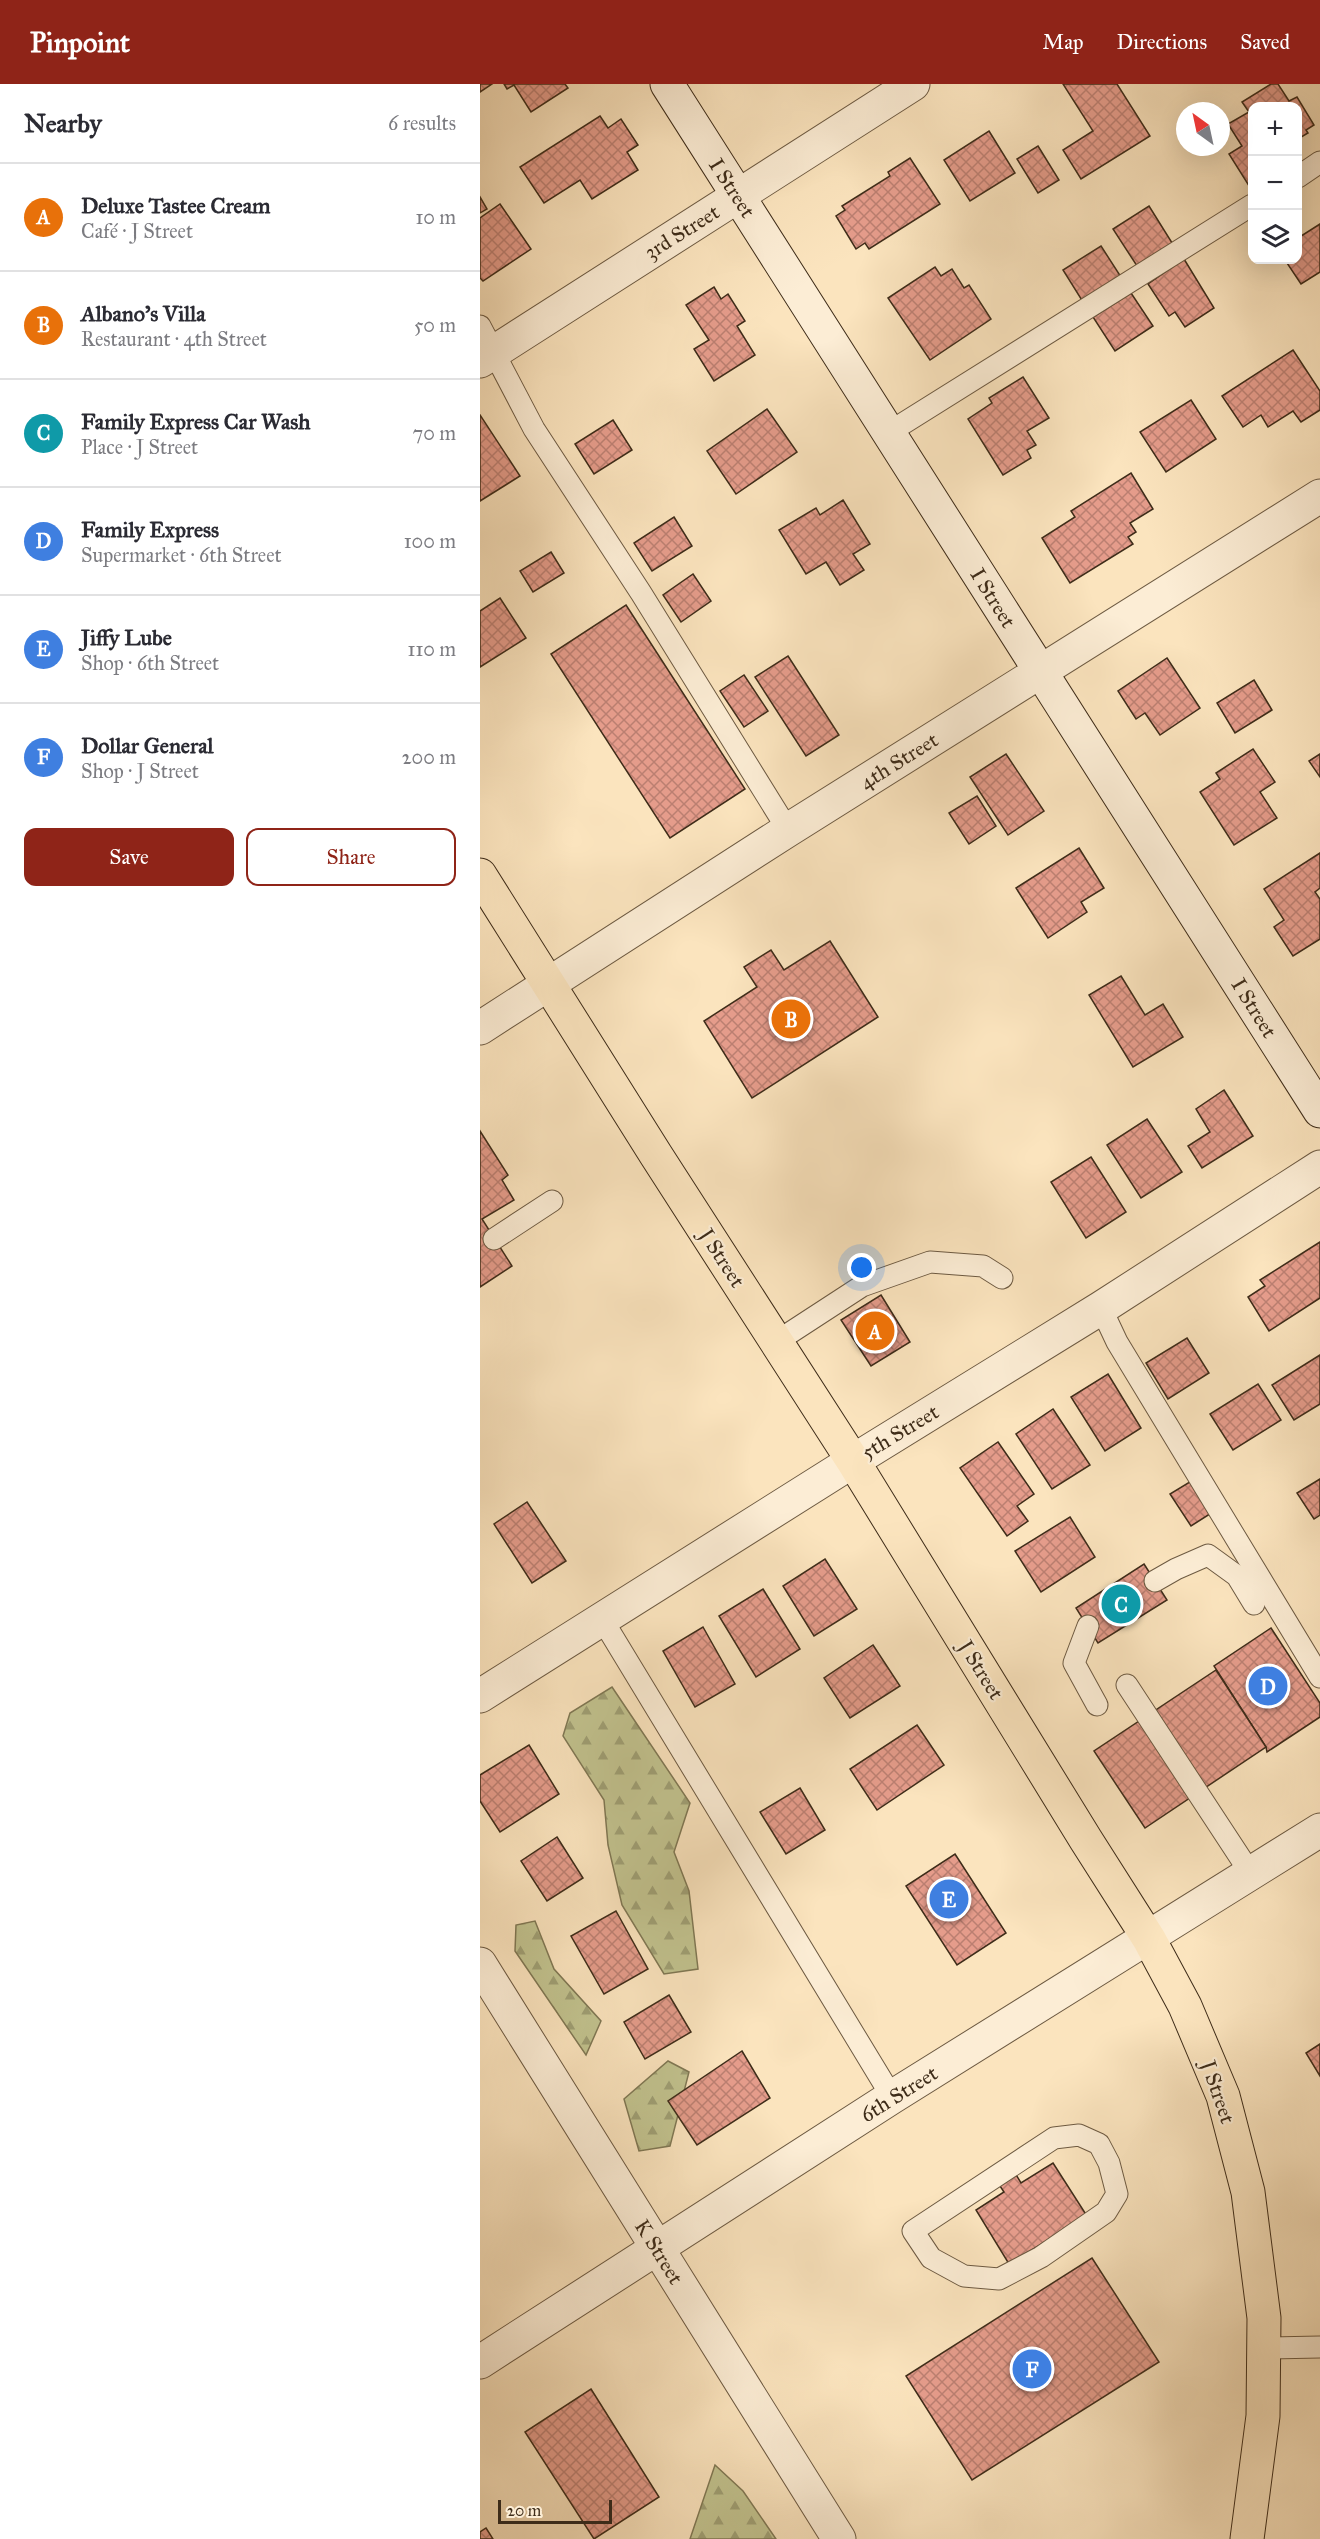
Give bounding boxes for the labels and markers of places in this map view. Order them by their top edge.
pin: B [772,996,810,1042]
pin: A [856,1308,894,1354]
pin: C [1102,1582,1140,1627]
pin: D [1248,1664,1288,1708]
pin: E [930,1876,968,1922]
pin: F [1012,2346,1052,2392]

